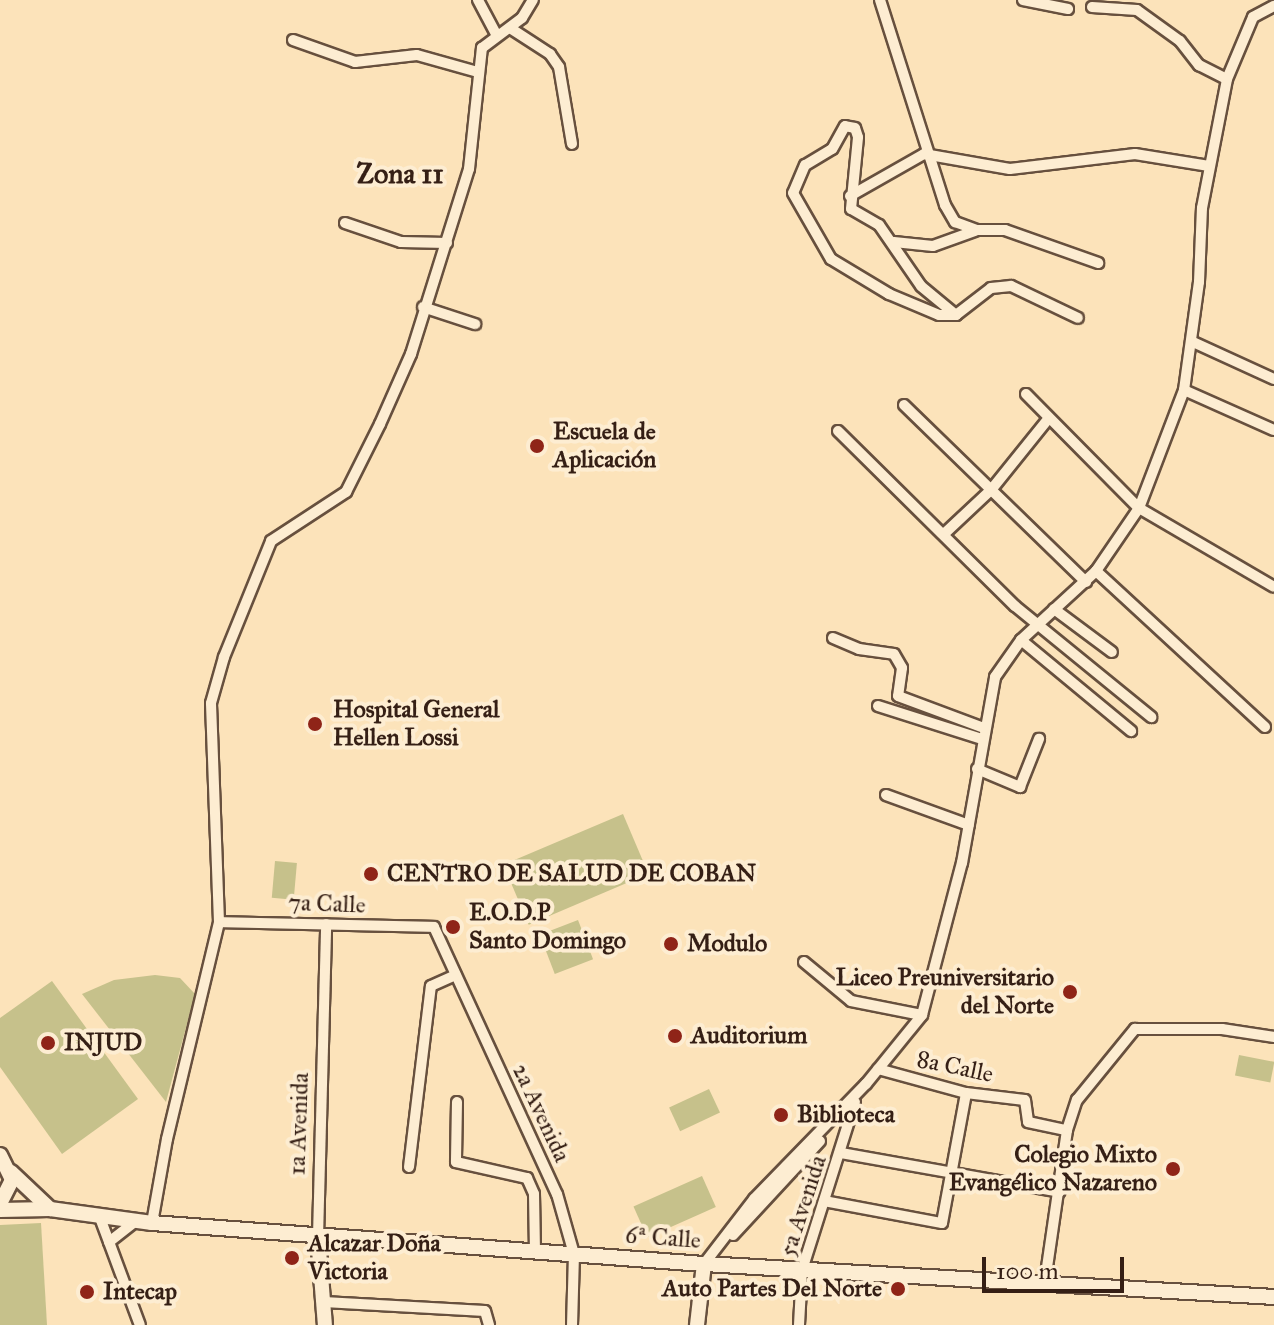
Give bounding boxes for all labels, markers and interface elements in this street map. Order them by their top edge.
district label: Zona 11 [357,157,443,191]
place label: Escuela de Aplicación [553,418,656,474]
marker: Escuela de Aplicación [528,437,546,455]
place label: Hospital General Hellen Lossi [333,696,499,752]
marker: Hospital General Hellen Lossi [304,713,326,735]
place label: CENTRO DE SALUD DE COBAN [387,860,756,888]
marker: CENTRO DE SALUD DE COBAN [362,865,380,883]
street label: 7a Calle [288,888,366,920]
place label: E.O.D.P Santo Domingo [469,899,626,955]
marker: E.O.D.P Santo Domingo [444,918,462,936]
place label: Modulo [687,930,767,958]
marker: Modulo [662,935,680,953]
place label: Liceo Preuniversitario del Norte [836,964,1054,1020]
marker: Liceo Preuniversitario del Norte [1061,983,1079,1001]
place label: Auditorium [691,1022,807,1050]
marker: Auditorium [666,1027,684,1045]
place label: INJUD [64,1029,142,1057]
marker: INJUD [39,1034,57,1052]
street label: 8a Calle [914,1045,996,1089]
street label: 2a Avenida [506,1059,576,1167]
street label: 1a Avenida [283,1072,315,1176]
place label: Biblioteca [797,1101,895,1129]
marker: Biblioteca [772,1106,790,1124]
place label: Colegio Mixto Evangélico Nazareno [949,1141,1157,1197]
street label: 5a Avenida [773,1152,833,1260]
marker: Colegio Mixto Evangélico Nazareno [1164,1160,1182,1178]
street label: 6ª Calle [624,1221,702,1255]
place label: Alcazar Doña Victoria [308,1230,441,1286]
scale bar [986,1241,1128,1291]
marker: Alcazar Doña Victoria [283,1249,301,1267]
text: 100 m [996,1256,1059,1286]
place label: Auto Partes Del Norte [662,1275,882,1303]
place label: Intecap [103,1278,177,1306]
marker: Auto Partes Del Norte [889,1280,907,1298]
marker: Intecap [78,1283,96,1301]

